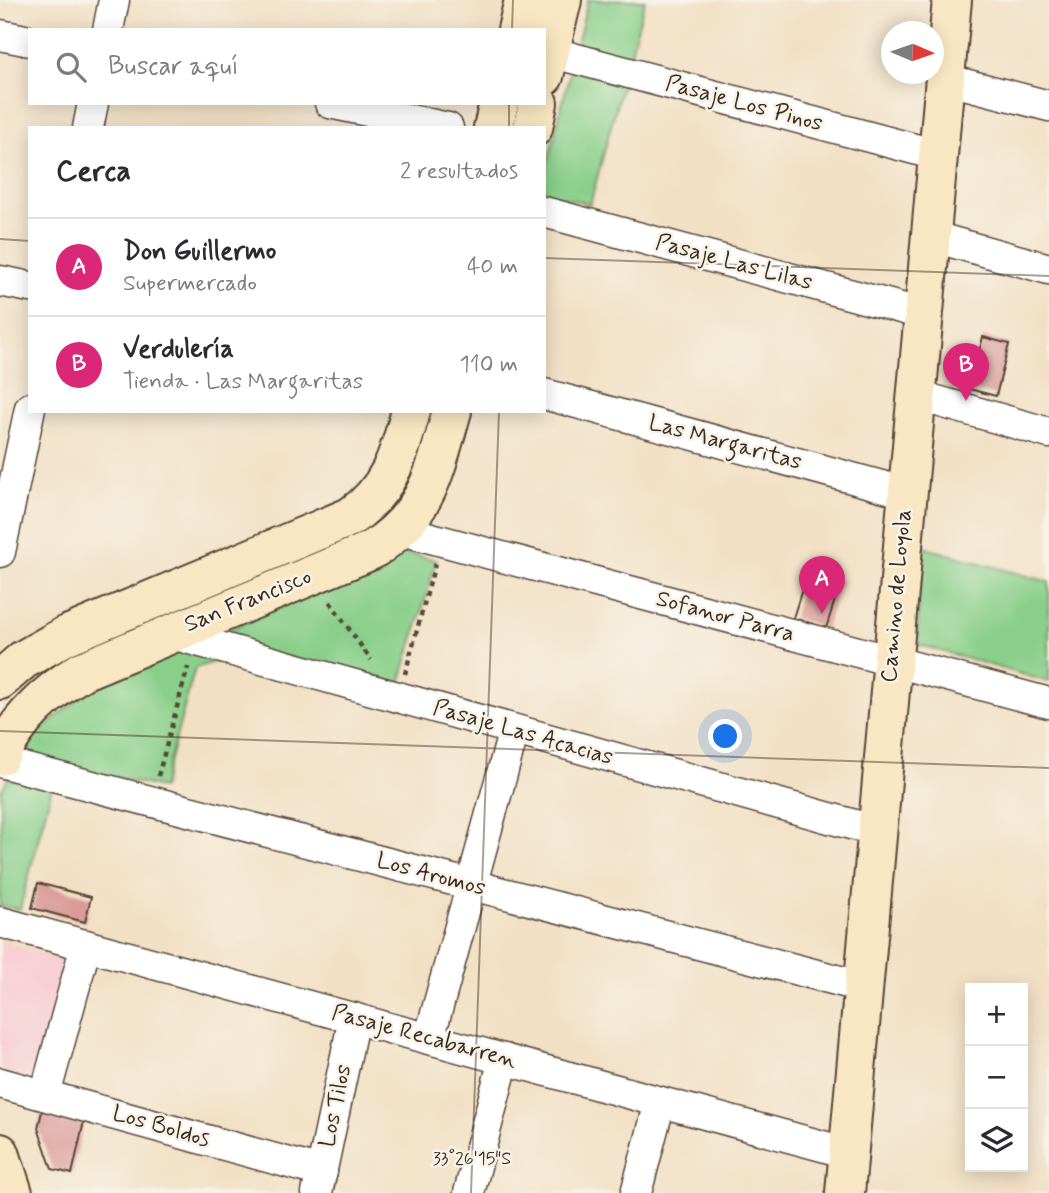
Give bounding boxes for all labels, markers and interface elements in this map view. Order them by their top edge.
north arrow [881,21,944,84]
search box [28,28,546,105]
icon: search [52,48,90,86]
text: Buscar aquí [108,50,239,84]
street label: Pasaje Los Pinos [662,69,826,139]
text: Cerca [56,152,131,191]
text: 2 resultados [400,157,518,187]
street label: Pasaje Las Lilas [652,228,816,298]
text: Don Guillermo [123,235,276,269]
text: A [71,252,87,282]
text: 40 m [467,252,518,282]
text: Supermercado [123,269,257,299]
text: Verdulería [123,333,234,367]
pin: B [943,343,989,401]
text: B [72,350,86,380]
text: 110 m [459,350,518,380]
text: Tienda · Las Margaritas [123,367,363,397]
street label: Las Margaritas [645,408,805,480]
street label: Camino de Loyola [874,508,920,684]
pin: A [799,556,845,614]
street label: San Francisco [180,562,316,640]
street label: Sofanor Parra [653,584,797,650]
street label: Pasaje Las Acacias [430,693,616,773]
your location [708,719,742,753]
street label: Los Aromos [373,846,489,904]
map controls [965,983,1028,1172]
button: + [965,983,1028,1046]
street label: Pasaje Recabarren [328,998,520,1076]
button: − [965,1046,1028,1109]
street label: Los Tilos [313,1062,359,1150]
street label: Los Boldos [109,1099,213,1155]
button: layers [965,1109,1028,1172]
text: 33°26'15"S [433,1147,511,1171]

